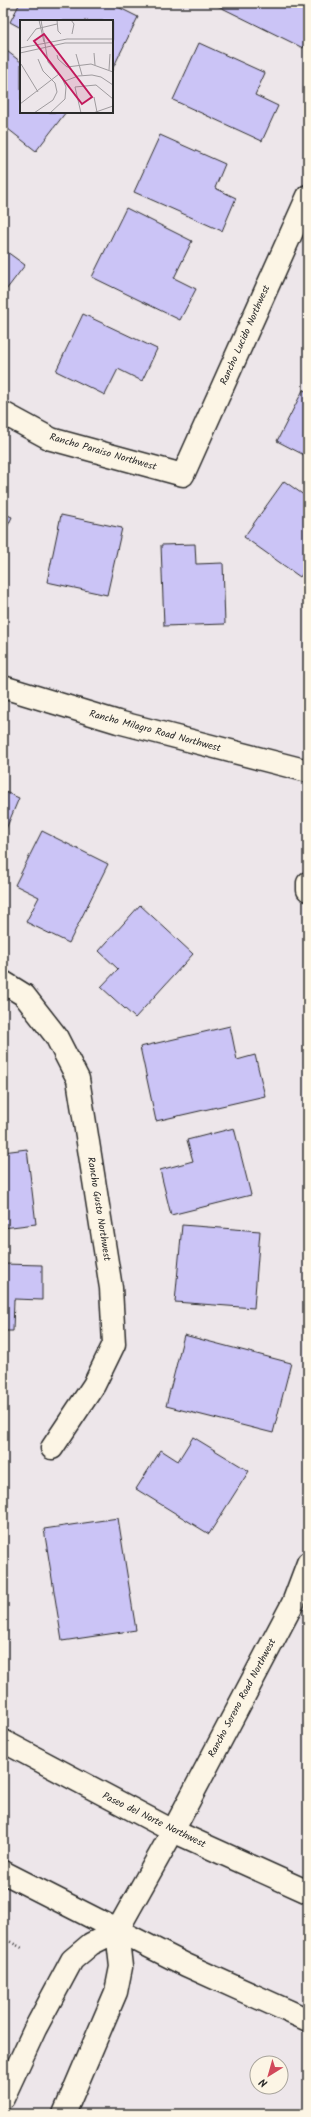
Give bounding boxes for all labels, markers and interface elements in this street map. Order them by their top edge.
inset map [20,20,113,113]
street label: Rancho Lucido Northwest [216,282,274,388]
street label: Rancho Paraiso Northwest [48,429,159,475]
street label: Rancho Milagro Road Northwest [87,706,223,756]
street label: Rancho Gusto Northwest [83,1156,115,1262]
street label: Rancho Sereno Road Northwest [204,1635,280,1760]
street label: Paseo del Norte Northwest [99,1788,209,1852]
north arrow [249,2055,289,2095]
text: N [255,2073,272,2091]

